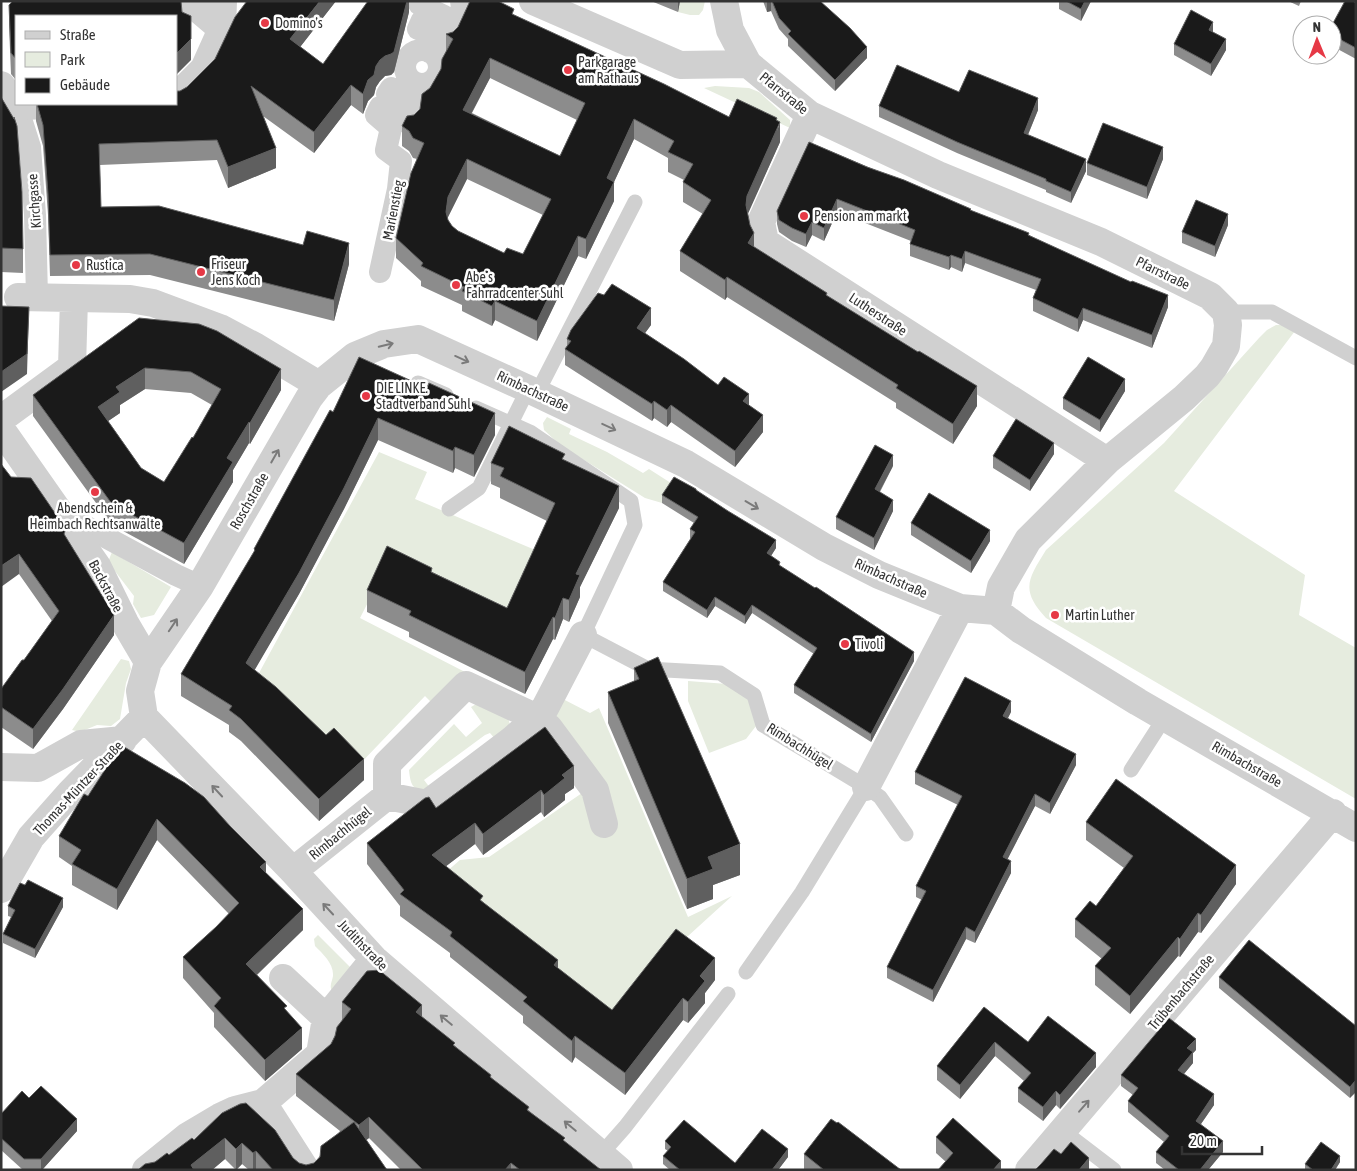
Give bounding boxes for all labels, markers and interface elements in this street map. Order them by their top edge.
legend [15,15,178,105]
place label: Domino's [275,15,323,31]
north arrow [1292,15,1342,65]
marker: Domino's [259,17,271,29]
text: N [1313,19,1321,35]
text: Straße [60,26,96,43]
text: Park [60,51,85,68]
place label: Parkgarage am Rathaus [578,54,639,86]
marker: Parkgarage am Rathaus [562,64,574,76]
street label: Pfarrstraße [757,69,811,117]
text: Gebäude [60,76,110,93]
street label: Kirchgasse [24,173,44,229]
street label: Marienstieg [379,179,407,241]
place label: Pension am markt [814,208,907,224]
marker: Pension am markt [798,210,810,222]
street label: Pfarrstraße [1134,253,1192,293]
place label: Friseur Jens Koch [211,256,261,288]
place label: Rustica [86,257,124,273]
marker: Rustica [70,259,82,271]
marker: Friseur Jens Koch [195,266,207,278]
place label: Abe´s Fahrradcenter Suhl [466,269,564,301]
marker: Abe´s Fahrradcenter Suhl [450,279,462,291]
street label: Lutherstraße [846,289,910,339]
one-way arrow [377,340,393,349]
one-way arrow [454,355,469,365]
street label: Rimbachstraße [494,367,572,415]
place label: DIE LINKE. Stadtverband Suhl [376,380,471,412]
marker: DIE LINKE. Stadtverband Suhl [360,390,372,402]
one-way arrow [602,423,617,433]
one-way arrow [271,449,281,463]
street label: Roschstraße [226,470,272,532]
marker: Abendschein & Heimbach Rechtsanwälte [89,486,101,498]
place label: Abendschein & Heimbach Rechtsanwälte [29,500,161,532]
one-way arrow [745,500,759,510]
street label: Rimbachstraße [852,555,930,601]
street label: Backstraße [86,557,126,615]
place label: Martin Luther [1065,607,1135,623]
marker: Martin Luther [1049,609,1061,621]
one-way arrow [168,618,178,632]
place label: Tivoli [855,636,883,652]
marker: Tivoli [839,638,851,650]
street label: Rimbachhügel [764,719,836,773]
street label: Thomas-Müntzer-Straße [30,737,126,839]
street label: Rimbachstraße [1209,738,1285,790]
one-way arrow [211,784,223,797]
street label: Rimbachhügel [306,803,374,863]
one-way arrow [322,903,334,915]
street label: Judithstraße [335,916,391,974]
street label: Trübenbachstraße [1145,951,1217,1033]
one-way arrow [440,1015,453,1026]
one-way arrow [1078,1100,1089,1113]
one-way arrow [563,1120,576,1132]
scale bar [1182,1124,1262,1156]
text: 20 m [1190,1132,1217,1149]

